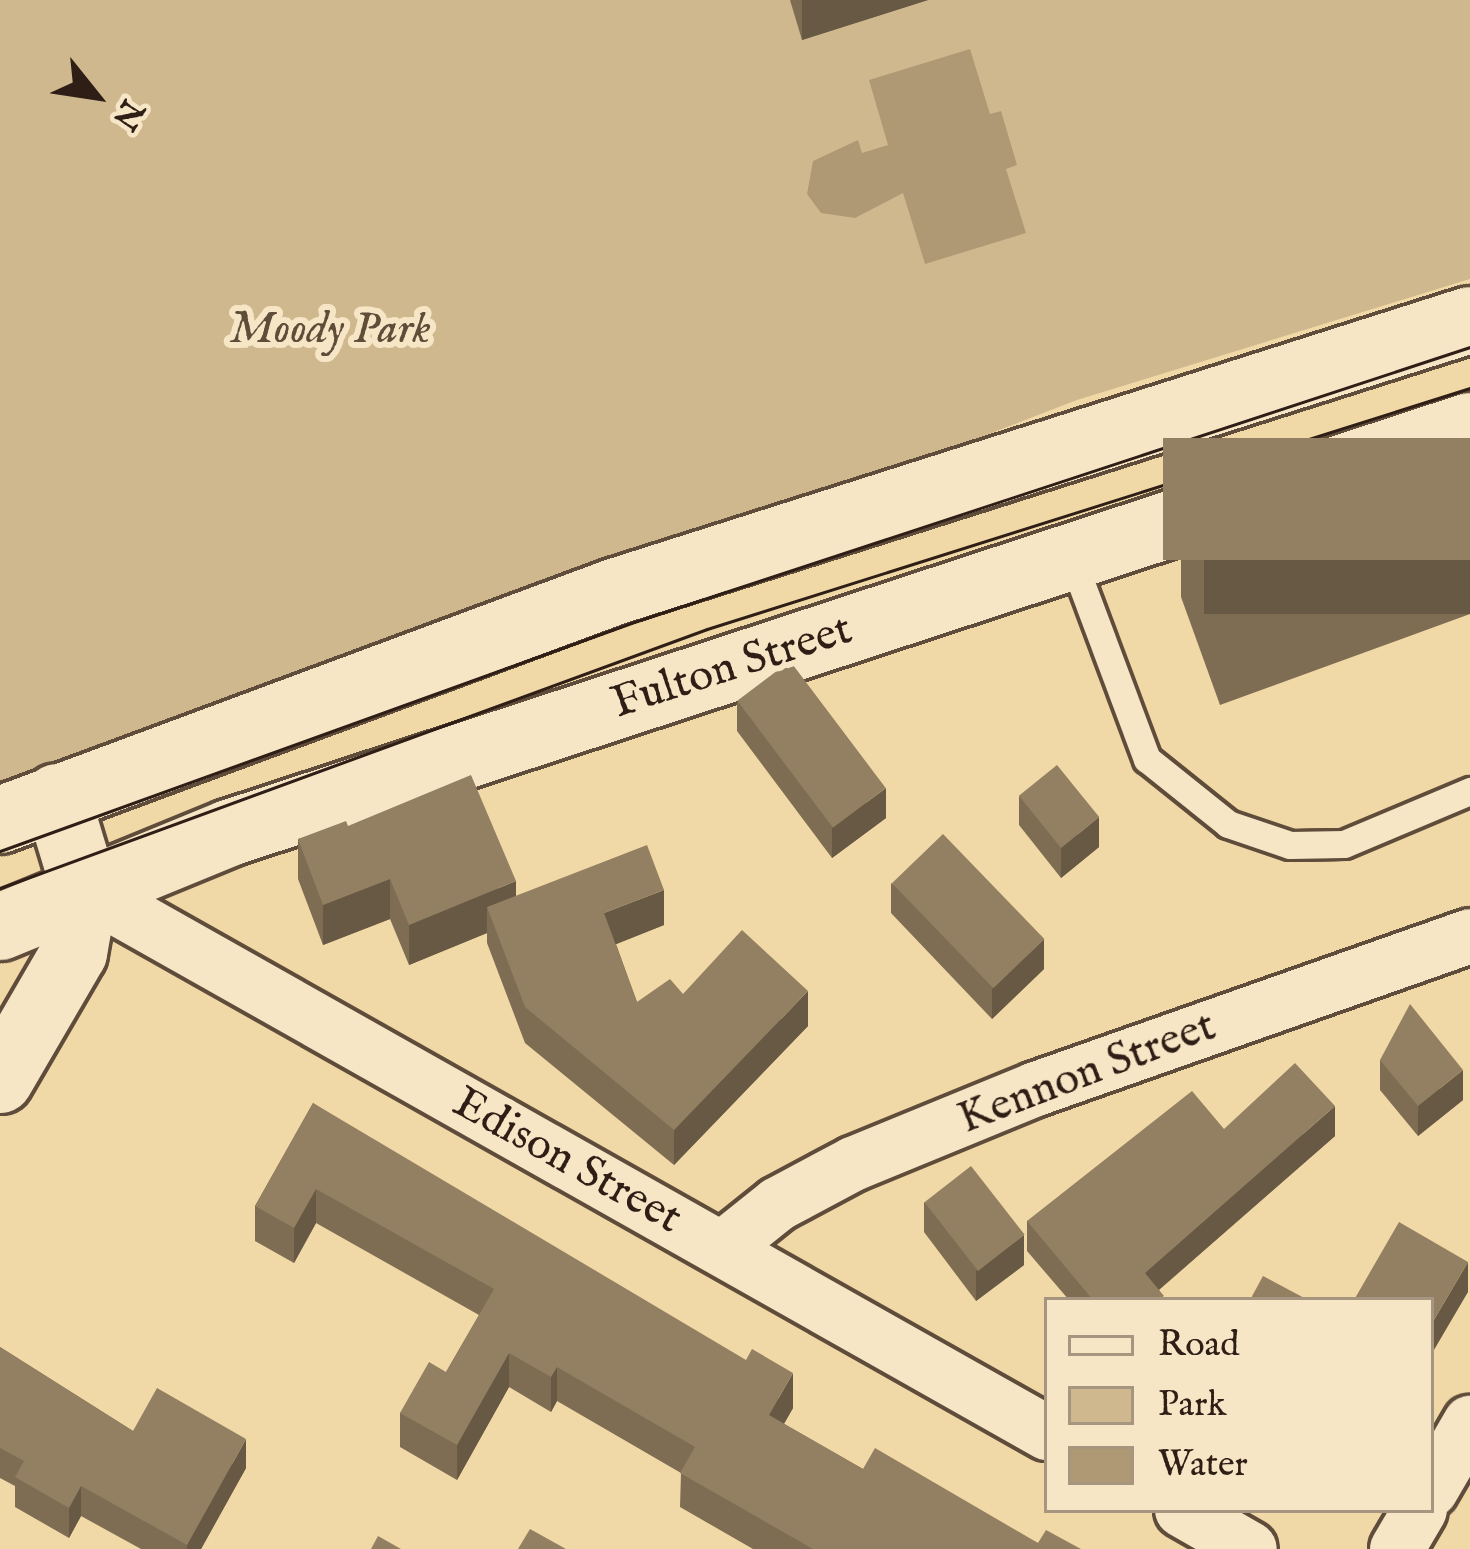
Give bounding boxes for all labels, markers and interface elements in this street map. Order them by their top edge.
north arrow [36,36,156,156]
text: N [102,91,153,137]
park label: Moody Park [229,303,431,357]
street label: Fulton Street [605,603,859,731]
street label: Kennon Street [951,999,1223,1147]
street label: Edison Street [443,1076,691,1246]
legend [1044,1297,1434,1513]
text: Road [1158,1322,1239,1368]
text: Park [1158,1382,1226,1428]
text: Water [1158,1442,1248,1488]

